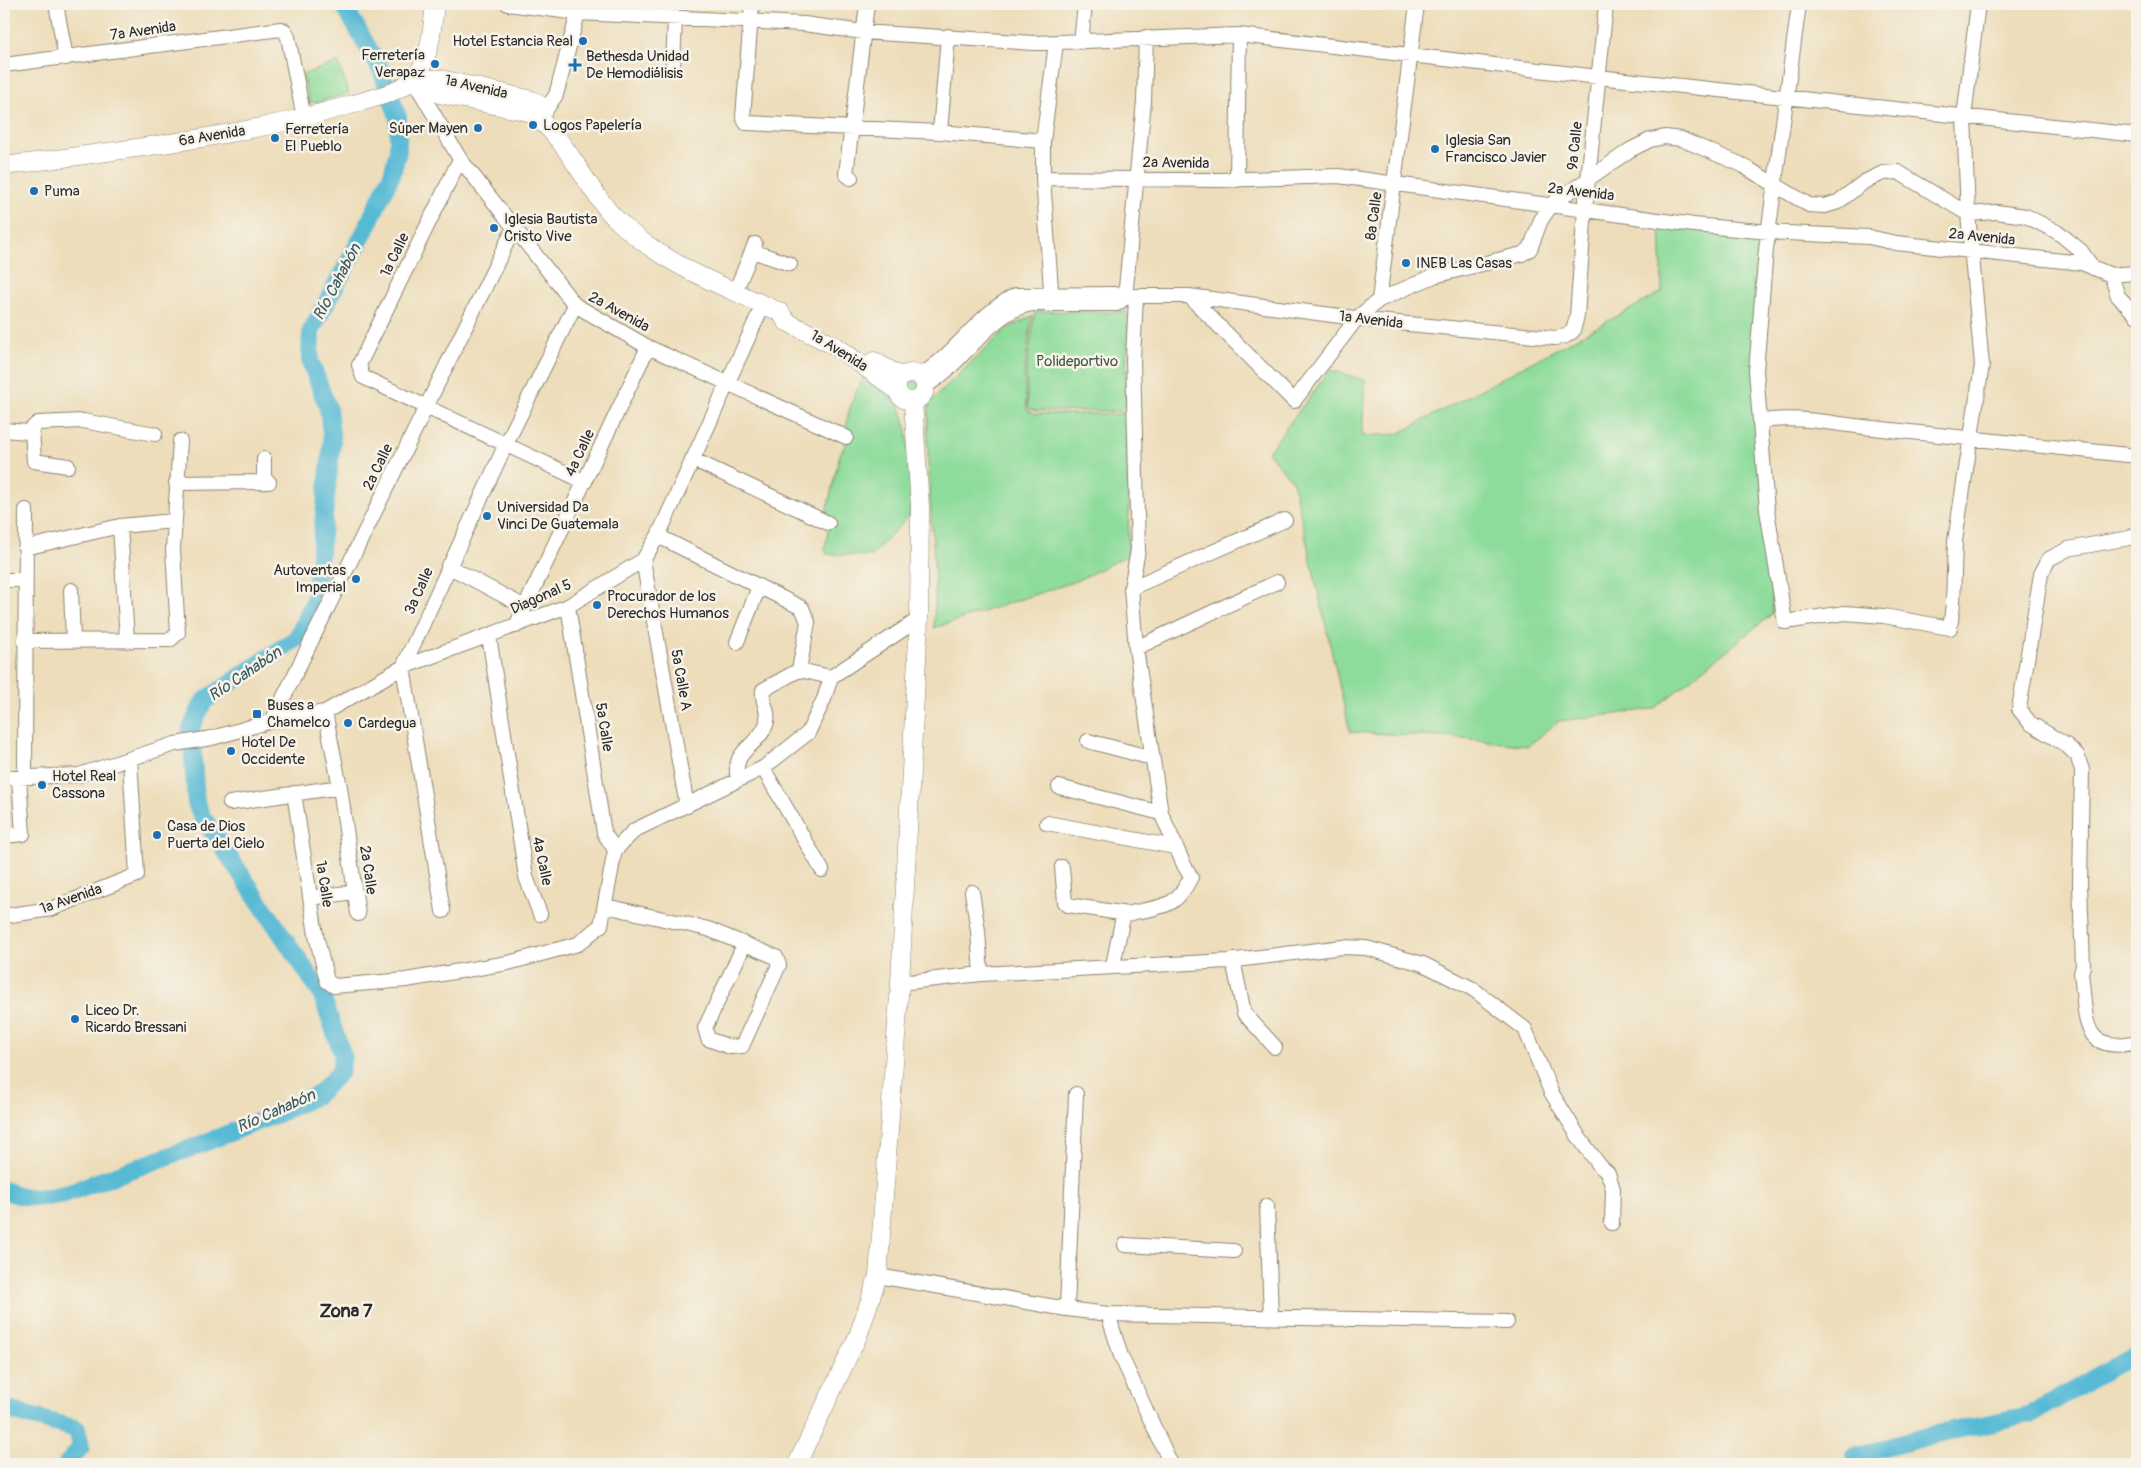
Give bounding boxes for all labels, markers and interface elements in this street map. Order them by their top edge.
street label: 7a Avenida [109,17,177,45]
place label: Hotel Estancia Real [452,32,573,51]
marker: Hotel Estancia Real [577,35,589,47]
place label: Ferretería Verapaz [361,46,425,82]
place label: Bethesda Unidad De Hemodiálisis [586,47,689,83]
marker: Ferretería Verapaz [429,58,441,70]
marker: Bethesda Unidad De Hemodiálisis [568,58,582,72]
street label: 1a Avenida [443,71,509,103]
place label: Logos Papelería [543,116,642,135]
place label: Súper Mayen [389,119,468,138]
marker: Logos Papelería [527,119,539,131]
place label: Ferretería El Pueblo [285,120,349,156]
street label: 9a Calle [1563,120,1587,171]
street label: 6a Avenida [177,121,247,151]
marker: Súper Mayen [472,122,484,134]
place label: Iglesia San Francisco Javier [1445,131,1547,167]
marker: Ferretería El Pueblo [269,132,281,144]
marker: Iglesia San Francisco Javier [1429,143,1441,155]
street label: 2a Avenida [1142,153,1210,173]
street label: 2a Avenida [1547,179,1615,206]
place label: Puma [44,182,80,201]
marker: Puma [28,185,40,197]
street label: 8a Calle [1361,190,1387,241]
place label: Iglesia Bautista Cristo Vive [504,210,598,246]
marker: Iglesia Bautista Cristo Vive [488,222,500,234]
street label: 2a Avenida [1948,224,2016,250]
street label: 1a Calle [376,229,414,280]
water label: Río Cahabón [309,240,366,324]
place label: INEB Las Casas [1416,254,1512,273]
marker: INEB Las Casas [1400,257,1412,269]
street label: 2a Avenida [585,288,653,337]
street label: 1a Avenida [1338,307,1404,333]
street label: 1a Avenida [807,326,871,376]
park label: Polideportivo [1036,352,1118,371]
street label: 4a Calle [561,426,599,480]
street label: 2a Calle [359,440,398,493]
place label: Universidad Da Vinci De Guatemala [497,498,619,534]
marker: Universidad Da Vinci De Guatemala [481,510,493,522]
place label: Autoventas Imperial [273,561,346,597]
street label: 3a Calle [400,564,438,617]
marker: Autoventas Imperial [350,573,362,585]
street label: Diagonal 5 [507,575,575,619]
place label: Procurador de los Derechos Humanos [607,587,729,623]
marker: Procurador de los Derechos Humanos [591,599,603,611]
water label: Río Cahabón [205,642,286,706]
street label: 5a Calle A [666,648,696,712]
place label: Buses a Chamelco [267,696,330,732]
street label: 5a Calle [591,701,617,753]
marker: Buses a Chamelco [251,708,263,720]
place label: Cardegua [358,714,416,733]
marker: Cardegua [342,717,354,729]
place label: Hotel De Occidente [241,733,305,769]
marker: Hotel De Occidente [225,745,237,757]
place label: Hotel Real Cassona [52,767,116,803]
marker: Hotel Real Cassona [36,779,48,791]
place label: Casa de Dios Puerta del Cielo [167,817,265,853]
marker: Casa de Dios Puerta del Cielo [151,829,163,841]
street label: 4a Calle [528,835,557,888]
street label: 2a Calle [355,844,381,896]
street label: 1a Calle [311,859,337,909]
street label: 1a Avenida [38,880,104,918]
place label: Liceo Dr. Ricardo Bressani [85,1001,187,1037]
marker: Liceo Dr. Ricardo Bressani [69,1013,81,1025]
water label: Río Cahabón [234,1084,319,1137]
district label: Zona 7 [319,1300,373,1323]

